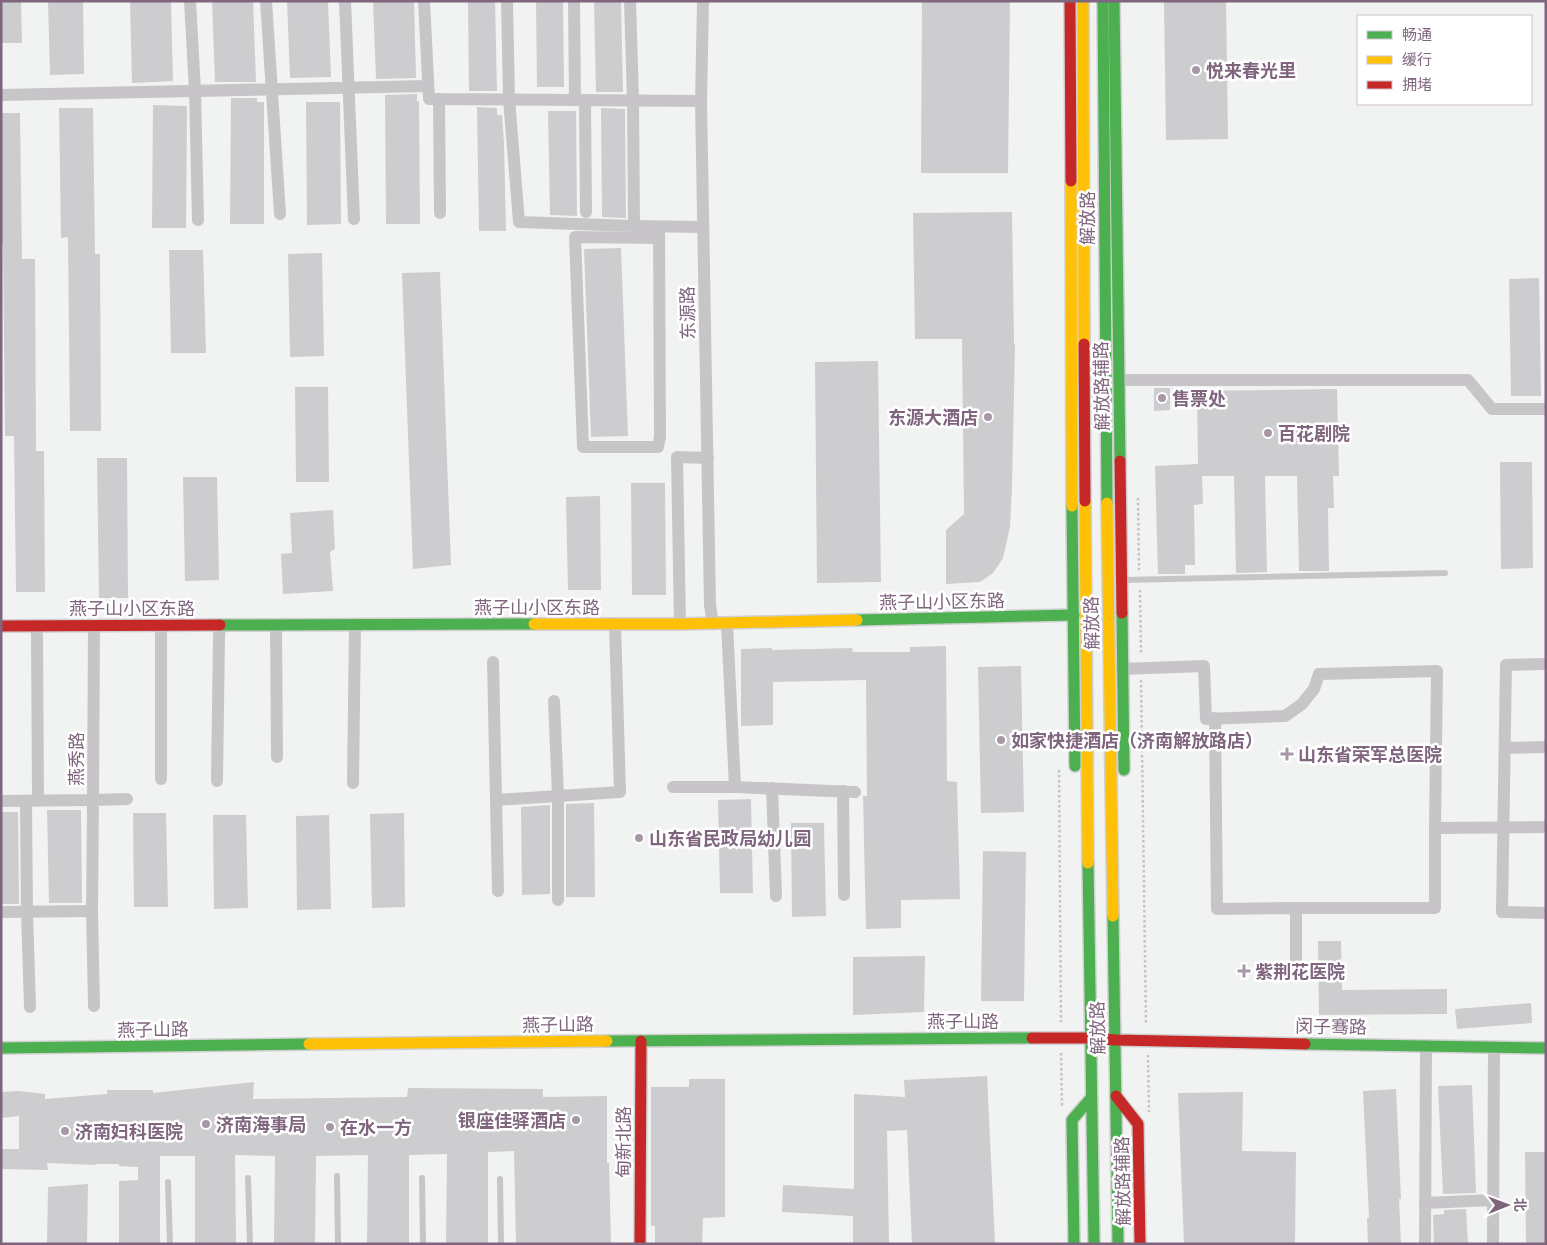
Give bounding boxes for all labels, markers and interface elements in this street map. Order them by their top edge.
legend [1357,15,1532,105]
text: 畅通 [1402,25,1432,43]
text: 缓行 [1402,50,1432,68]
place label: 悦来春光里 [1206,59,1296,81]
marker: 悦来春光里 [1190,64,1202,76]
text: 拥堵 [1402,75,1432,93]
street label: 解放路 [1076,191,1098,245]
street label: 东源路 [676,286,698,340]
street label: 解放路辅路 [1089,341,1113,431]
place label: 售票处 [1172,387,1226,409]
marker: 售票处 [1156,392,1168,404]
place label: 东源大酒店 [888,406,978,428]
marker: 东源大酒店 [982,411,994,423]
place label: 百花剧院 [1278,422,1350,444]
marker: 百花剧院 [1262,427,1274,439]
street label: 燕子山小区东路 [879,589,1005,613]
street label: 燕子山小区东路 [474,596,600,618]
street label: 解放路 [1080,596,1102,650]
street label: 燕子山小区东路 [69,597,195,619]
place label: 如家快捷酒店（济南解放路店） [1011,729,1263,751]
street label: 燕秀路 [65,732,87,786]
marker: 如家快捷酒店（济南解放路店） [995,734,1007,746]
place label: 山东省荣军总医院 [1298,743,1442,765]
marker: 山东省荣军总医院 [1280,747,1294,761]
place label: 山东省民政局幼儿园 [649,827,811,849]
marker: 山东省民政局幼儿园 [633,832,645,844]
place label: 紫荆花医院 [1255,960,1345,982]
marker: 紫荆花医院 [1237,964,1251,978]
street label: 解放路 [1086,1001,1108,1055]
street label: 燕子山路 [927,1010,999,1032]
street label: 燕子山路 [522,1012,594,1036]
street label: 闵子骞路 [1295,1014,1367,1038]
street label: 燕子山路 [117,1017,189,1041]
street label: 甸新北路 [612,1106,634,1178]
place label: 银座佳驿酒店 [458,1109,566,1131]
place label: 济南海事局 [216,1113,306,1135]
marker: 银座佳驿酒店 [570,1114,582,1126]
place label: 在水一方 [340,1116,412,1138]
marker: 济南海事局 [200,1118,212,1130]
place label: 济南妇科医院 [75,1120,183,1142]
marker: 在水一方 [324,1121,336,1133]
marker: 济南妇科医院 [59,1125,71,1137]
street label: 解放路辅路 [1110,1136,1134,1226]
north arrow [1482,1180,1532,1230]
text: 北 [1512,1198,1529,1212]

